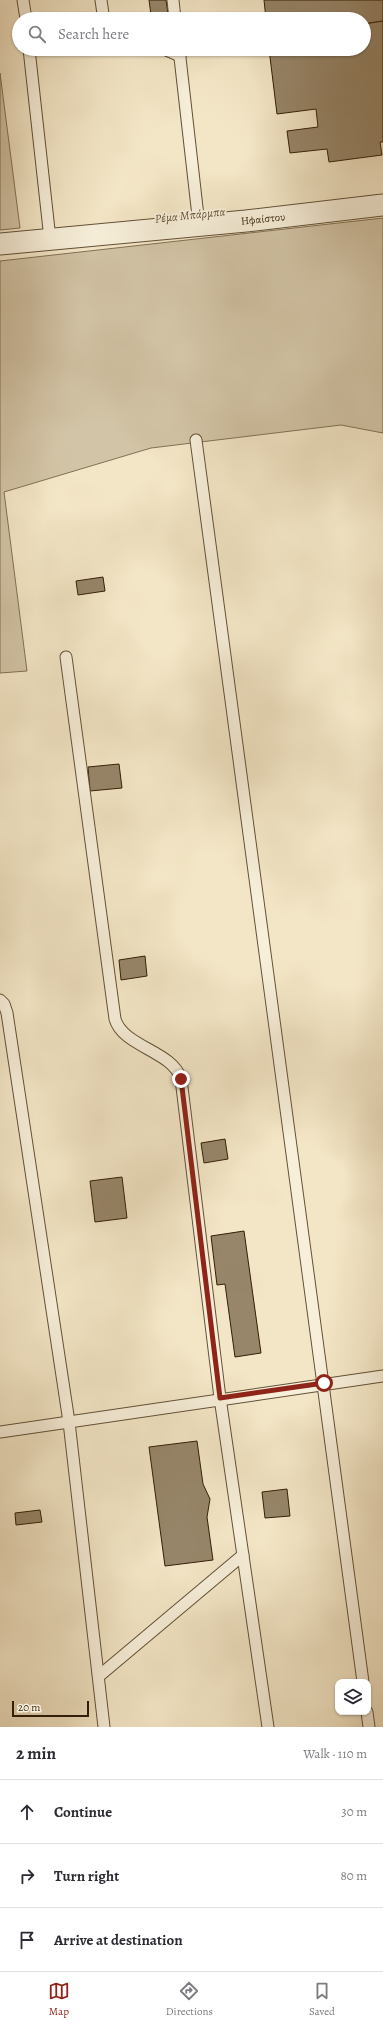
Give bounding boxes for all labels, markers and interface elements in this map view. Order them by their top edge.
search box [12,12,371,56]
icon: search [26,23,48,45]
text: Search here [58,24,129,44]
water label: Ρέμα Μπάρμπα [154,203,226,227]
street label: Ηφαίστου [240,209,286,229]
route end [172,1070,190,1088]
route start [315,1374,333,1392]
map controls [335,1679,371,1715]
button: layers [335,1679,371,1715]
scale bar [12,1699,89,1718]
text: 20 m [18,1700,40,1715]
text: 2 min [16,1742,56,1765]
text: Walk · 110 m [303,1745,367,1762]
icon: ahead [16,1801,38,1823]
text: Continue [54,1802,112,1822]
text: 30 m [341,1803,367,1820]
icon: right [16,1865,38,1887]
text: Turn right [54,1866,119,1886]
text: 80 m [340,1867,367,1884]
icon: arrive [16,1929,38,1951]
text: Arrive at destination [54,1930,183,1950]
tab: Map [48,1980,70,2019]
tab: Directions [166,1980,213,2019]
tab: Saved [309,1980,335,2019]

